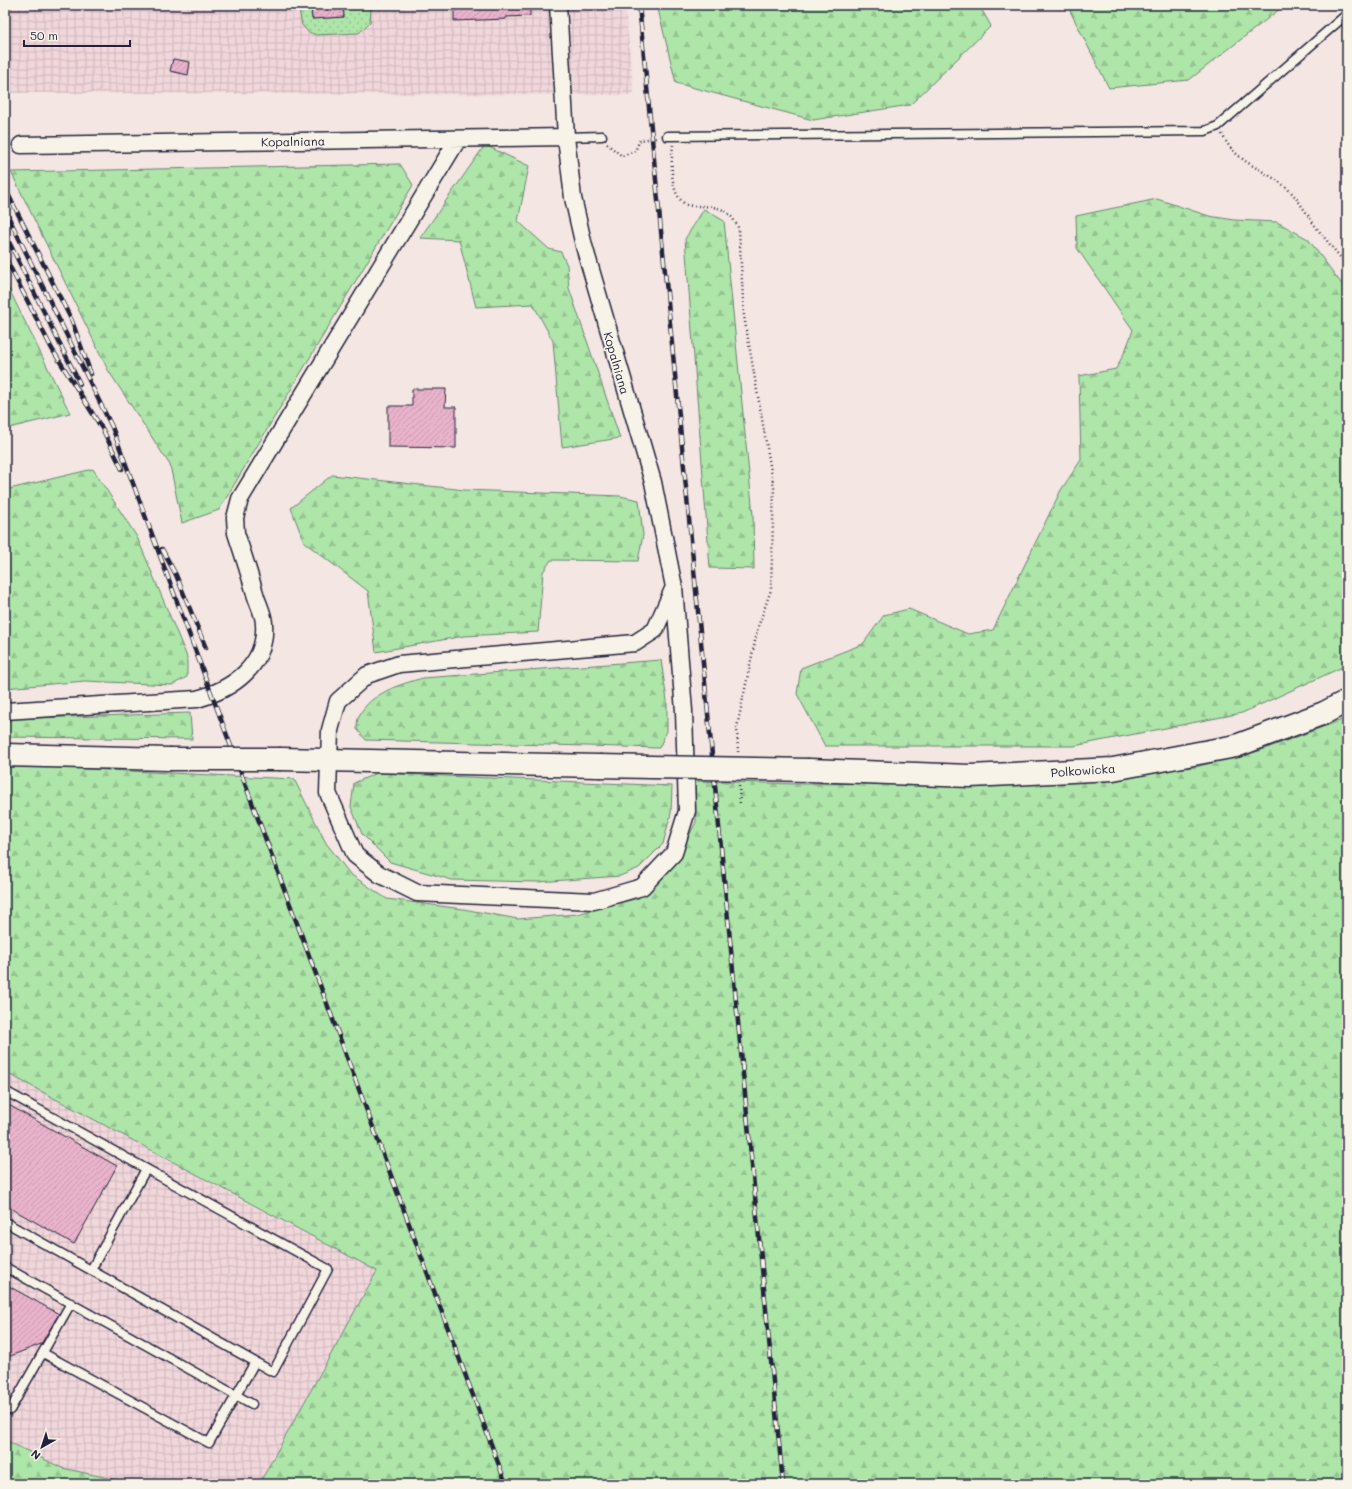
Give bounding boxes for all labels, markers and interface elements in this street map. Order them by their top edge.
scale bar [24,22,130,48]
text: 50 m [30,27,58,43]
street label: Kopalniana [261,132,325,150]
street label: Kopalniana [600,330,634,396]
street label: Polkowicka [1050,760,1116,780]
north arrow [22,1427,62,1467]
text: N [27,1447,43,1464]

